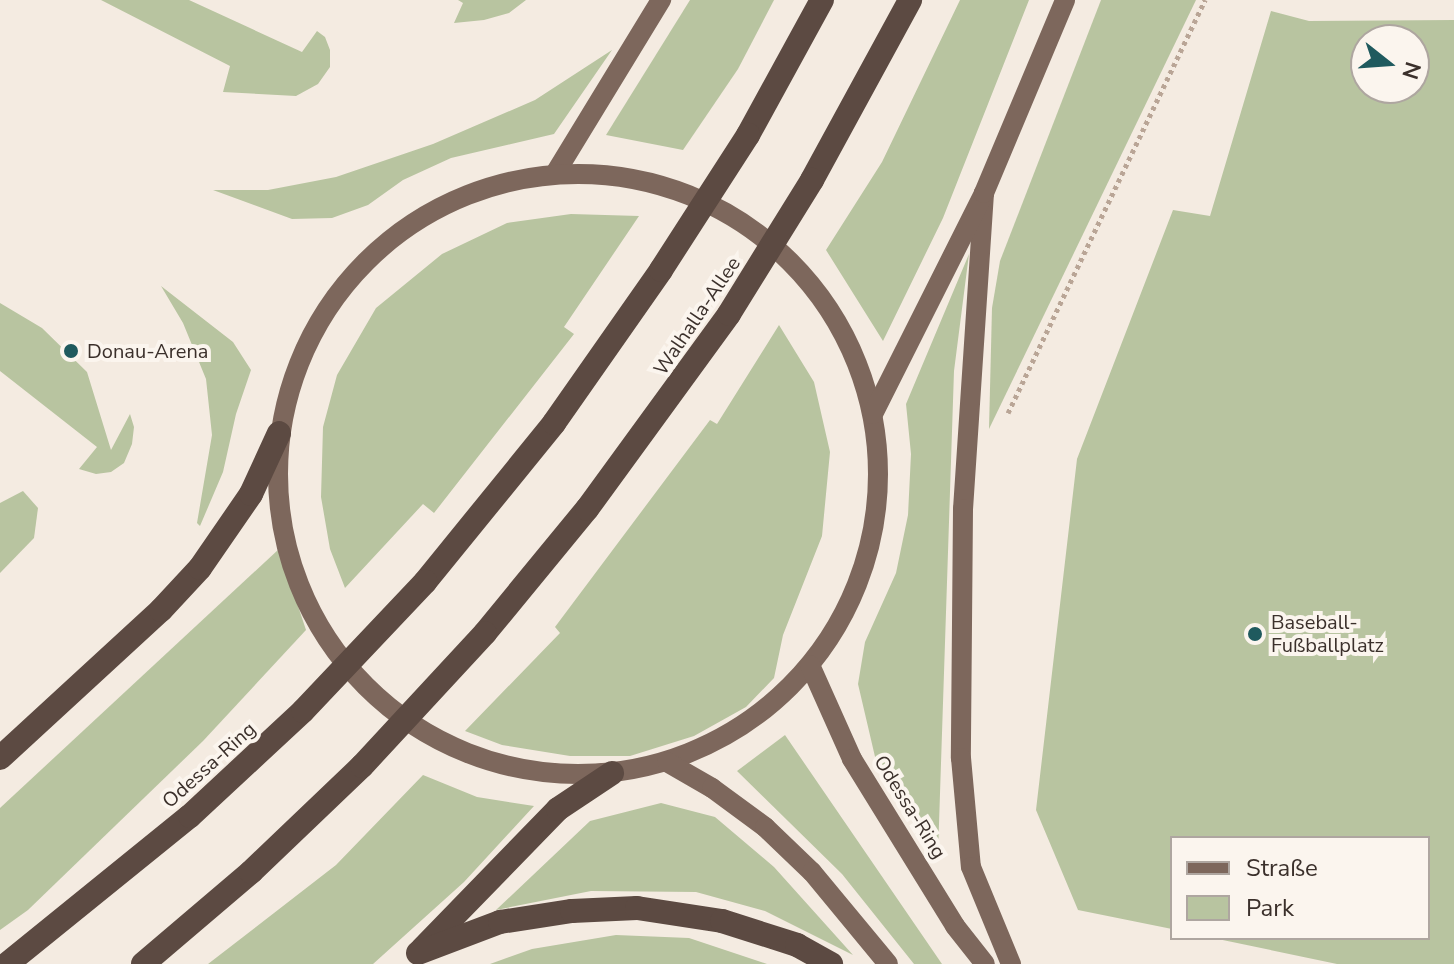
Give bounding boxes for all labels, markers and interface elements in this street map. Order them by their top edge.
north arrow [1350,24,1430,104]
text: N [1394,58,1428,83]
street label: Walhalla-Allee [649,252,745,380]
place label: Donau-Arena [87,339,208,363]
marker: Donau-Arena [62,342,80,360]
place label: Baseball- Fußballplatz [1271,610,1384,657]
marker: Baseball- Fußballplatz [1246,625,1264,643]
street label: Odessa-Ring [157,717,261,813]
street label: Odessa-Ring [869,751,951,863]
legend [1170,836,1430,940]
text: Straße [1246,852,1318,884]
text: Park [1246,892,1294,924]

